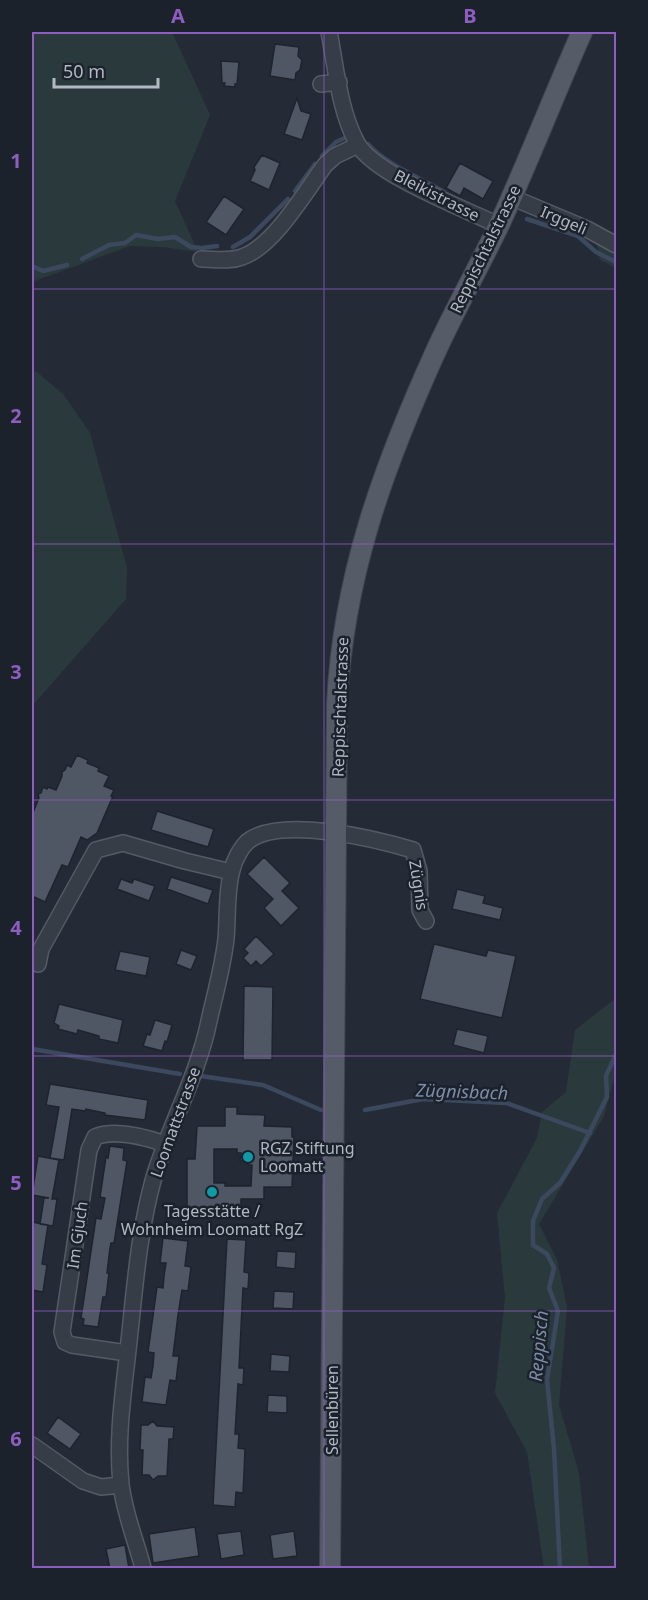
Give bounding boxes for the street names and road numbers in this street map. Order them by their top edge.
street label: Bleikistrasse [390,164,484,226]
street label: Reppischtalstrasse [444,181,526,317]
street label: Irggeli [537,200,591,240]
street label: Reppischtalstrasse [327,637,353,777]
street label: Zügnis [404,858,434,912]
street label: Loomattstrasse [145,1064,205,1180]
street label: Im Gjuch [61,1200,93,1270]
street label: Sellenbüren [321,1365,343,1455]

